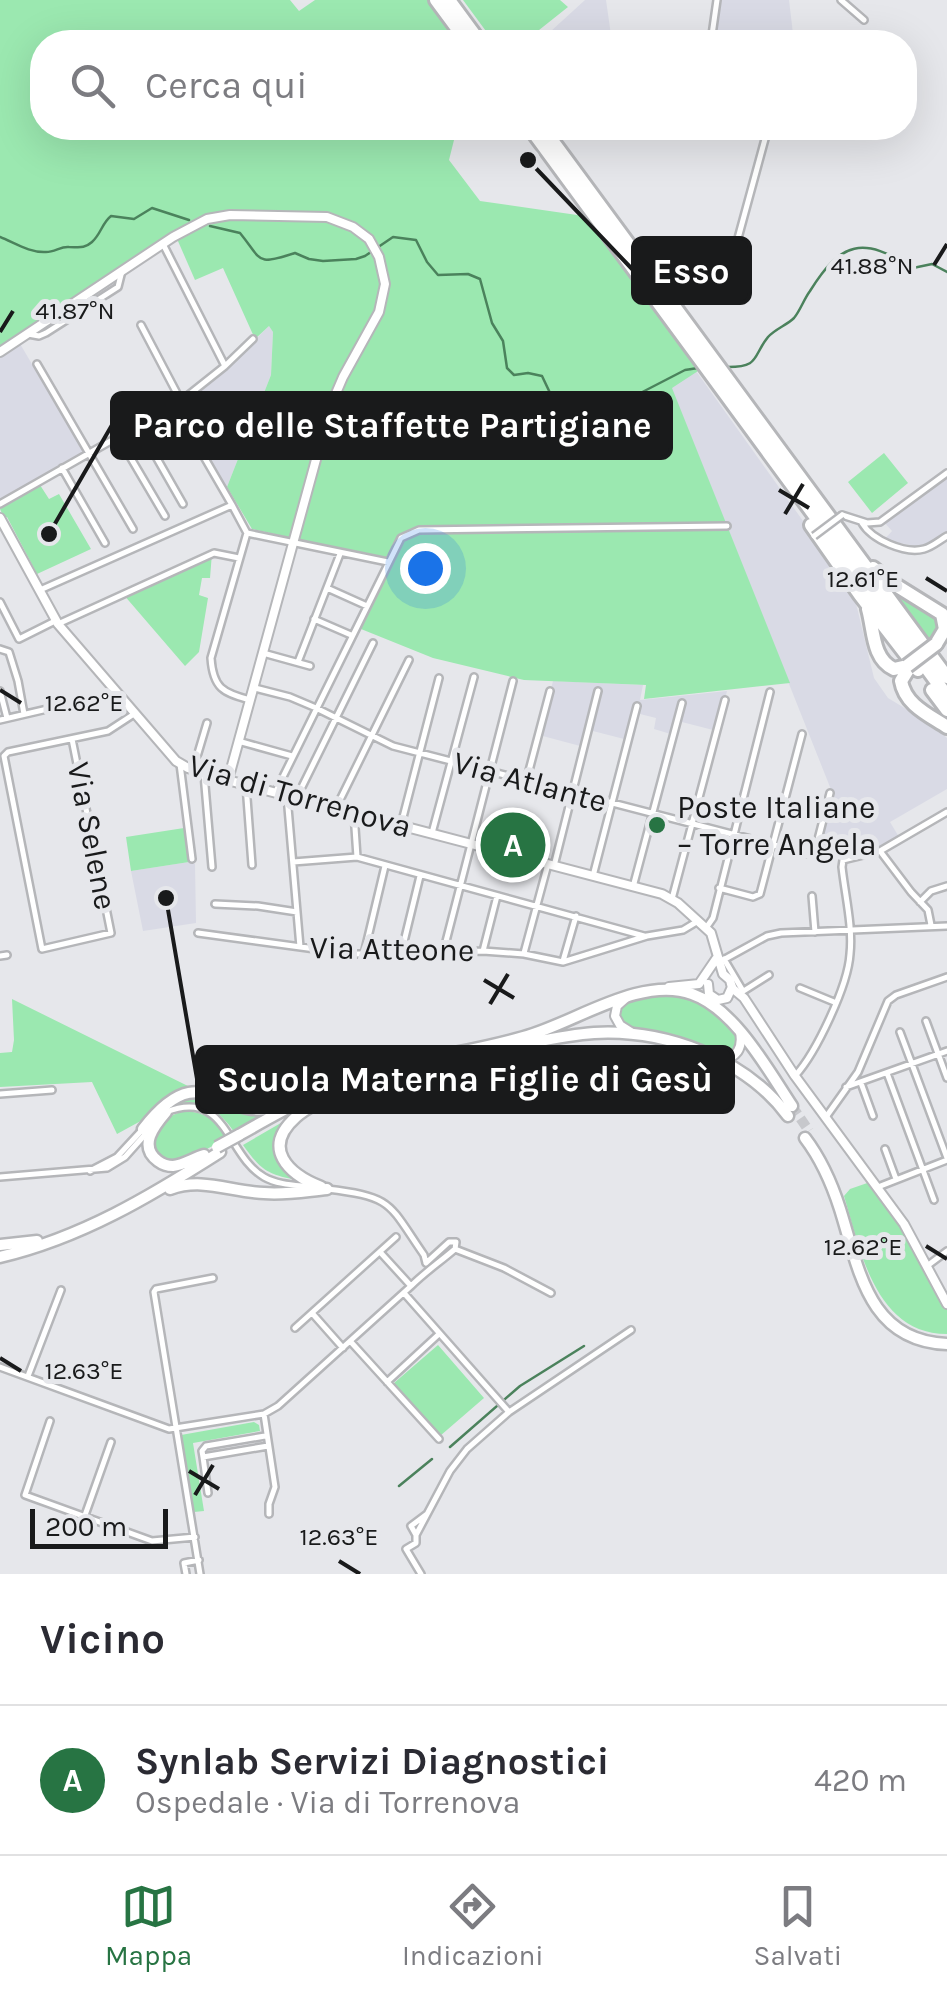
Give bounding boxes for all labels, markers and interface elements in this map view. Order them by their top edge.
search box [30,30,917,140]
icon: search [65,58,120,113]
text: Cerca qui [145,63,308,108]
callout: Esso [633,238,750,303]
text: Esso [652,251,730,292]
text: 41.88°N [830,251,914,280]
text: 41.87°N [35,296,115,325]
callout: Parco delle Staffette Partigiane [112,393,671,458]
text: Parco delle Staffette Partigiane [133,405,651,447]
your location [400,543,451,594]
text: 12.61°E [827,564,899,593]
text: 12.62°E [45,688,123,717]
street label: Via Atlante [449,744,611,820]
street label: Via di Torrenova [184,747,416,845]
street label: Via Selene [60,759,124,913]
place label: Poste Italiane – Torre Angela [677,789,877,863]
pin: A [480,808,546,882]
marker: Poste Italiane – Torre Angela [646,814,668,836]
street label: Via Atteone [309,929,475,969]
callout: Scuola Materna Figlie di Gesù [197,1047,733,1112]
text: Scuola Materna Figlie di Gesù [217,1059,713,1101]
text: 12.62°E [824,1232,902,1261]
text: 12.63°E [45,1356,123,1385]
scale bar [30,1504,168,1548]
text: 200 m [45,1510,127,1543]
text: 12.63°E [300,1522,378,1551]
text: Vicino [40,1614,165,1664]
text: Synlab Servizi Diagnostici [135,1739,609,1784]
text: A [62,1762,83,1799]
text: 420 m [814,1762,907,1799]
text: Ospedale · Via di Torrenova [135,1784,520,1821]
tab: Mappa [105,1879,192,1972]
tab: Indicazioni [402,1879,544,1972]
tab: Salvati [754,1879,842,1972]

